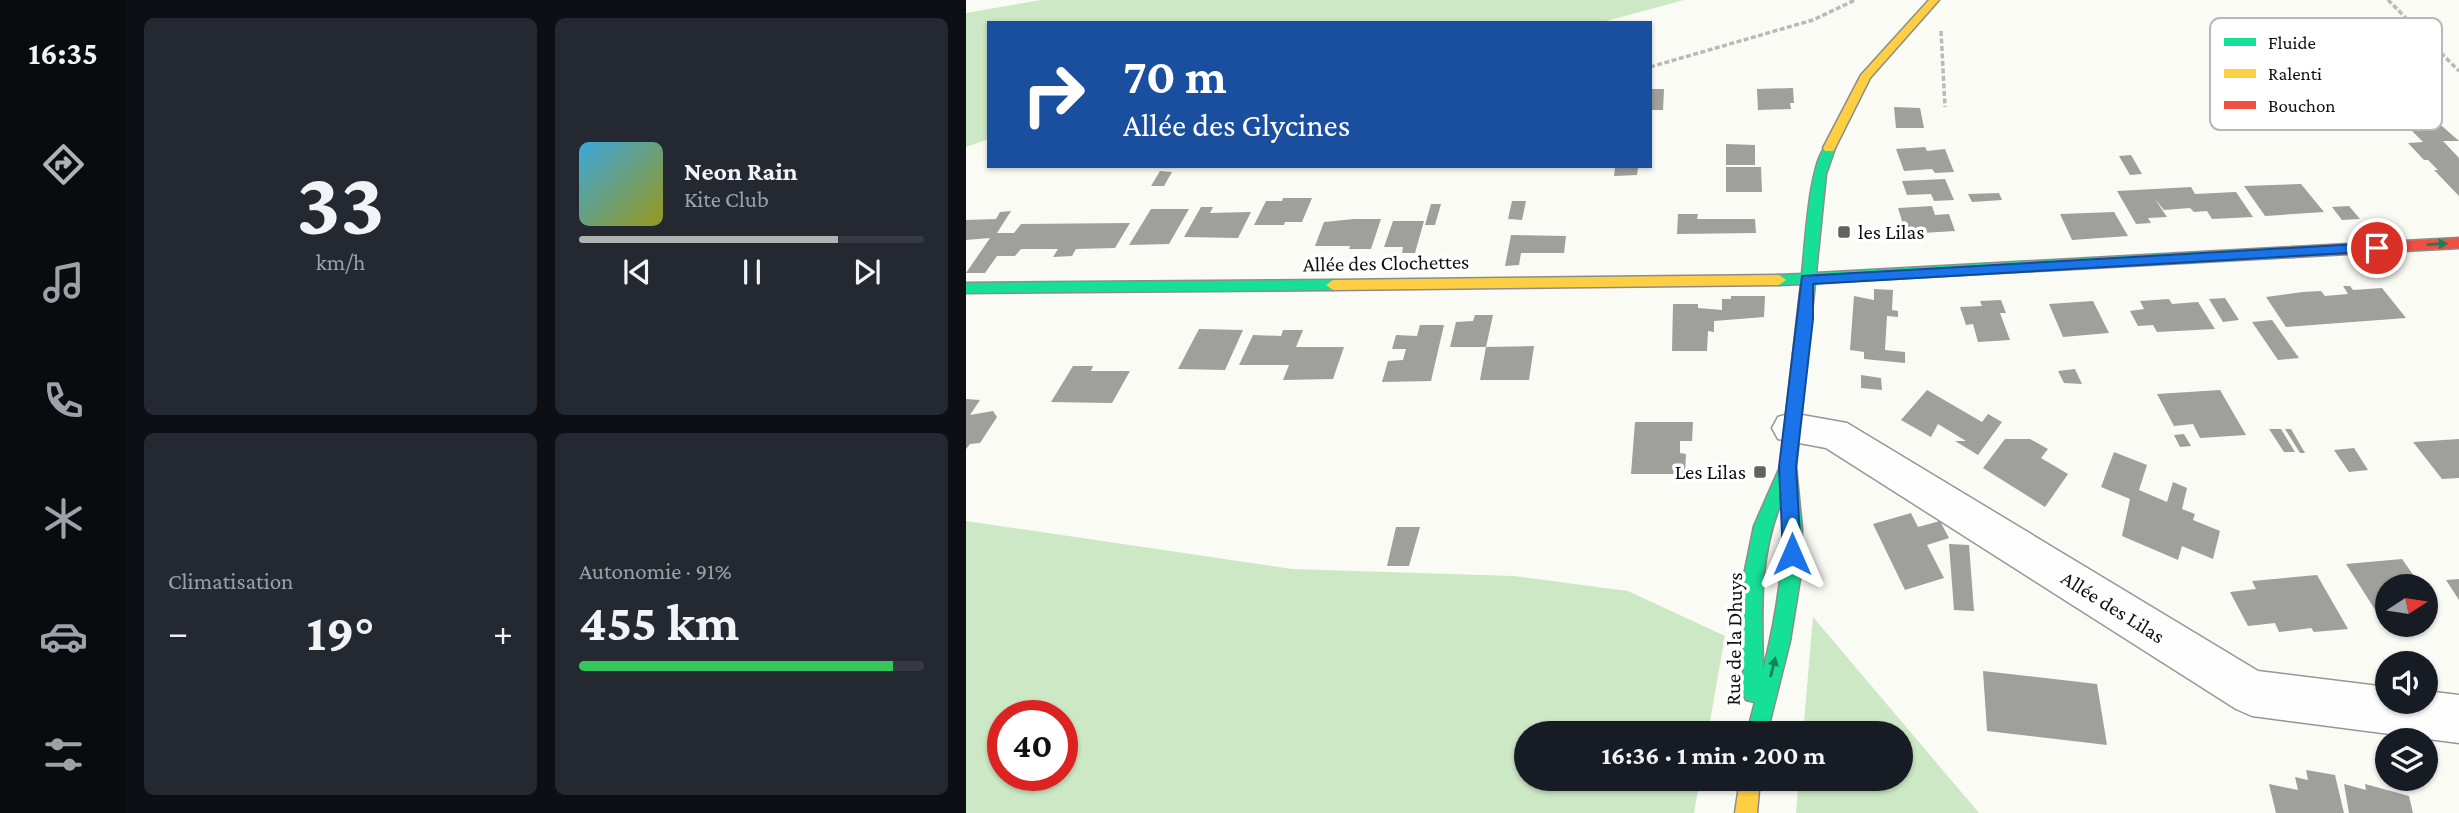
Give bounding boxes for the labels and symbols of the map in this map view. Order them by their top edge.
legend [2210,18,2442,130]
text: Fluide [2268,32,2316,53]
text: Ralenti [2268,63,2322,84]
text: Bouchon [2268,95,2336,116]
pin [2347,218,2407,278]
place label: les Lilas [1858,220,1924,244]
marker: les Lilas [1836,224,1852,240]
one-way arrow [2427,239,2449,250]
street label: Allée des Clochettes [1303,250,1469,276]
place label: Les Lilas [1675,460,1746,484]
marker: Les Lilas [1752,464,1768,480]
position arrow [1755,517,1829,591]
street label: Allée des Lilas [2057,566,2169,648]
street label: Rue de la Dhuys [1721,572,1747,706]
north arrow [2375,574,2438,637]
one-way arrow [1768,656,1779,678]
speed limit sign: 40 [987,700,1078,791]

